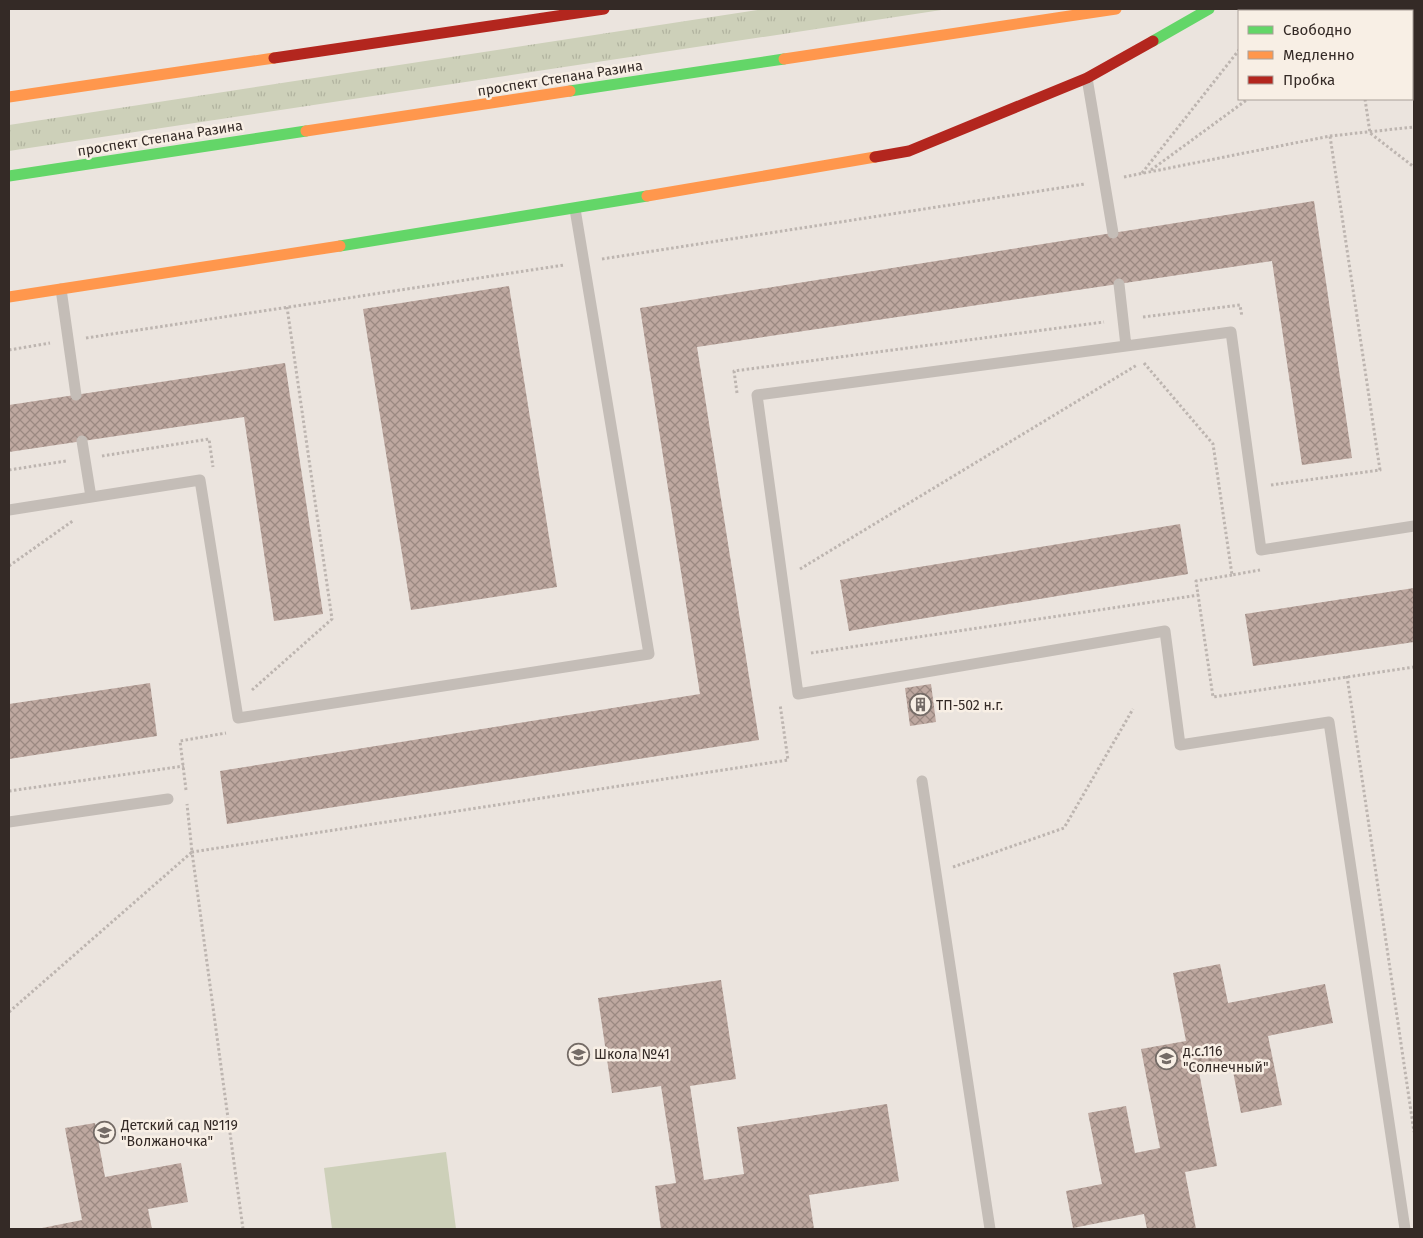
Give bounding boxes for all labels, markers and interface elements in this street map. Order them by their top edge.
legend [1238,10,1413,100]
text: Свободно [1283,21,1352,39]
text: Медленно [1283,46,1355,64]
street label: проспект Степана Разина [476,57,644,100]
text: Пробка [1283,71,1335,89]
street label: проспект Степана Разина [76,117,244,160]
building icon: ТП-502 н.г. [908,693,932,717]
place label: ТП-502 н.г. [936,697,1003,714]
school or university icon: Школа №41 [566,1042,590,1066]
place label: д.с.116 "Солнечный" [1183,1043,1268,1076]
place label: Школа №41 [594,1046,670,1063]
school or university icon: д.с.116 "Солнечный" [1155,1047,1179,1071]
place label: Детский сад №119 "Волжаночка" [120,1117,238,1150]
school or university icon: Детский сад №119 "Волжаночка" [93,1121,117,1145]

